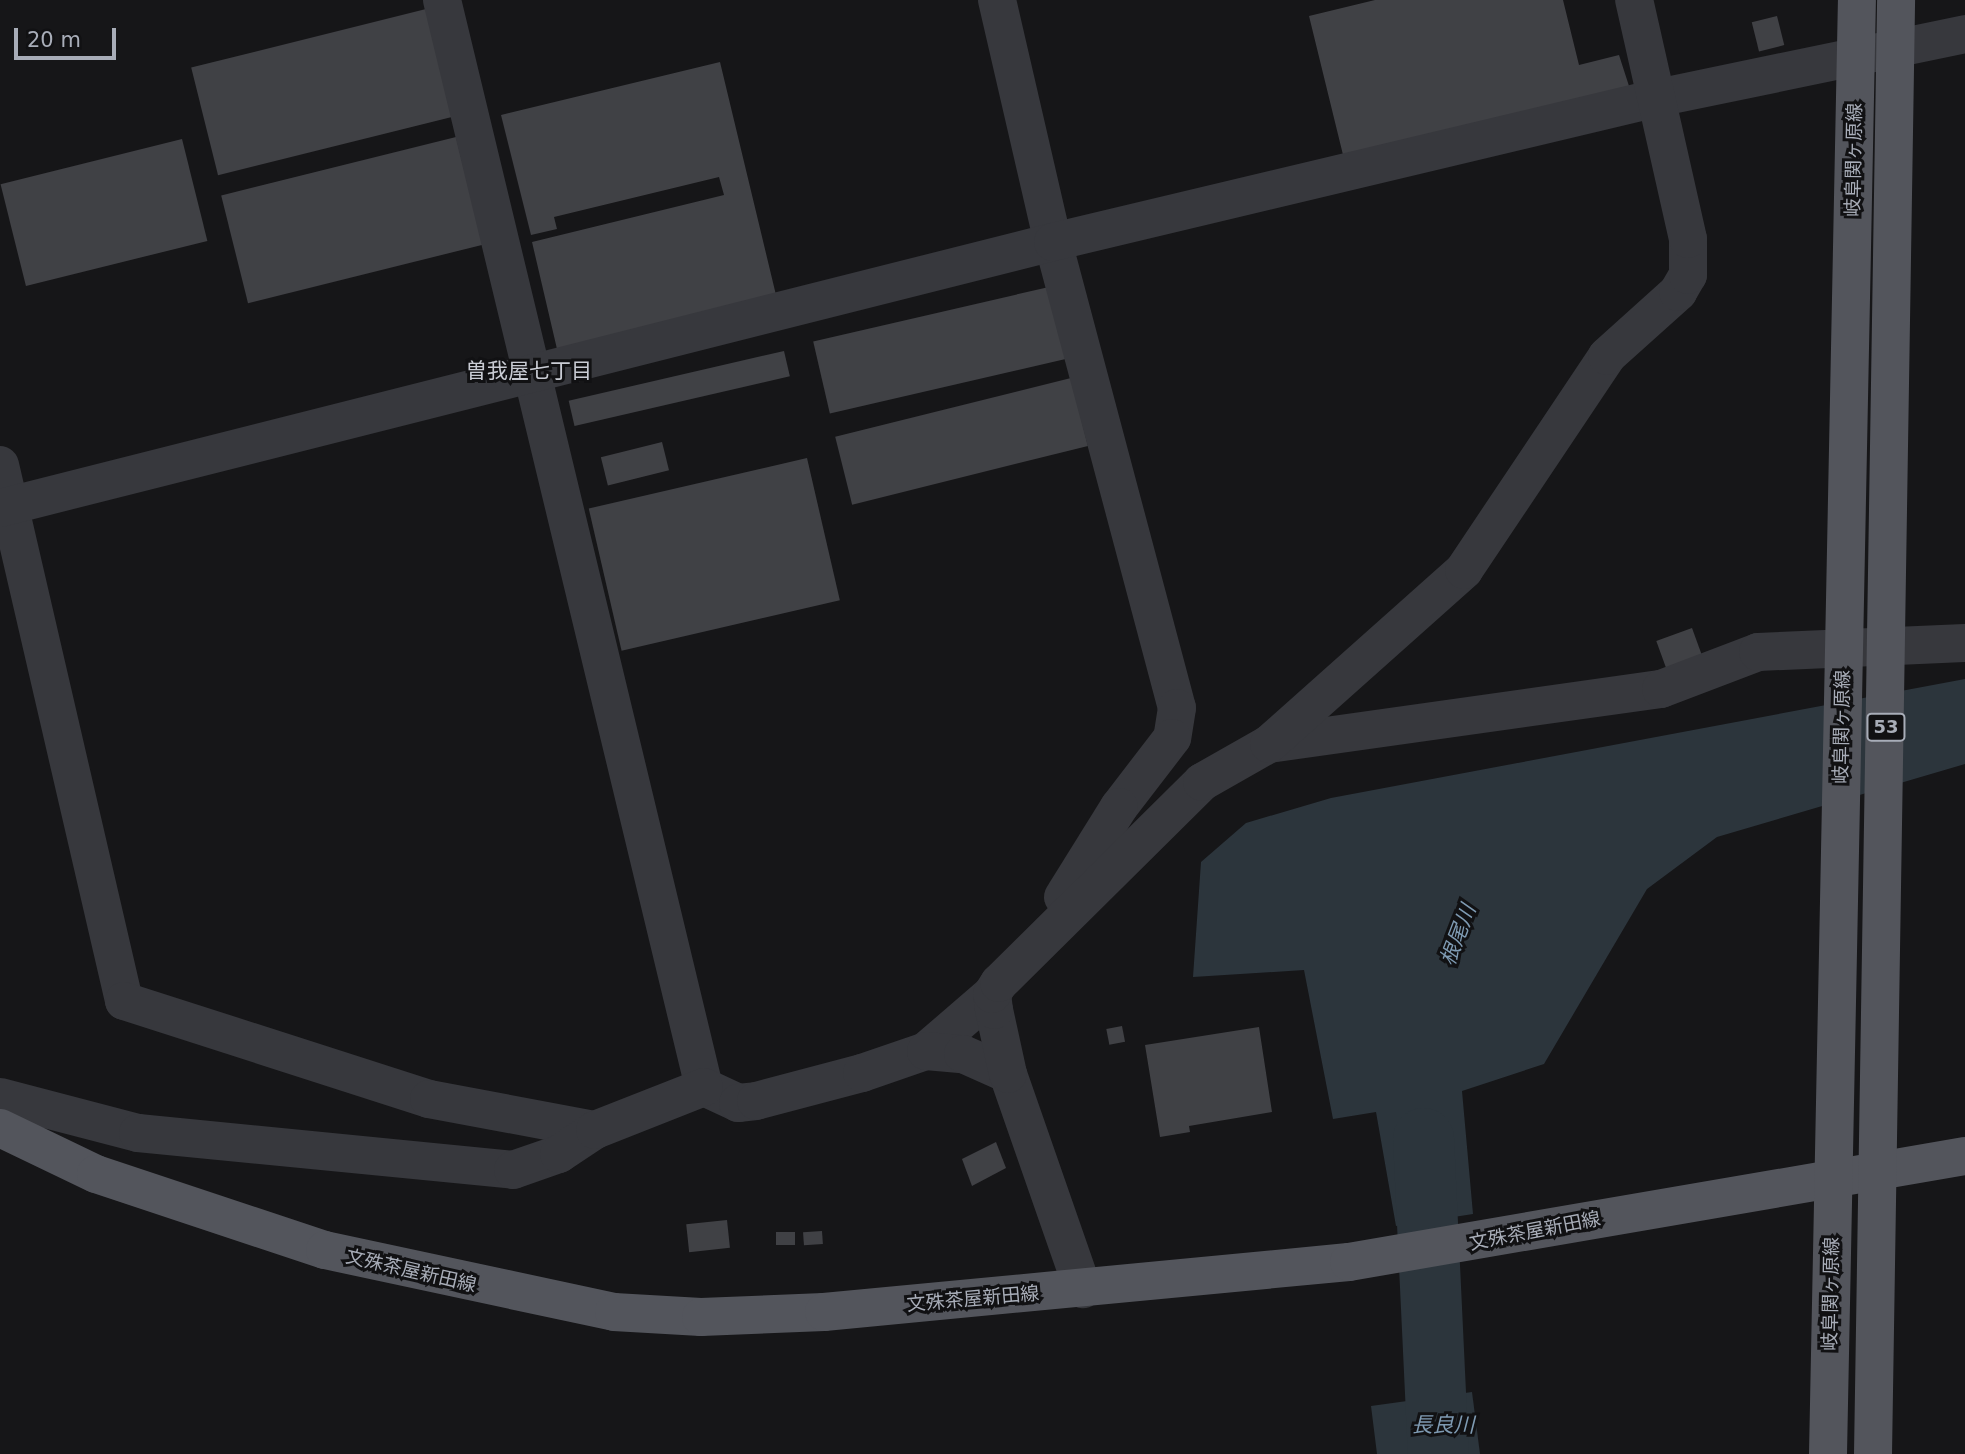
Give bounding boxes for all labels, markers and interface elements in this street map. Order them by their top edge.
scale bar [18,14,119,58]
text: 20 m [27,28,81,52]
street label: 岐阜関ヶ原線 [1842,103,1866,217]
district label: 曽我屋七丁目 [466,358,592,384]
street label: 岐阜関ヶ原線 [1830,670,1854,784]
road number: 53 [1865,712,1907,742]
water label: 根尾川 [1435,901,1481,969]
street label: 文殊茶屋新田線 [1468,1207,1602,1255]
street label: 岐阜関ヶ原線 [1819,1237,1843,1351]
street label: 文殊茶屋新田線 [344,1245,478,1297]
street label: 文殊茶屋新田線 [906,1282,1040,1316]
water label: 長良川 [1412,1412,1474,1438]

